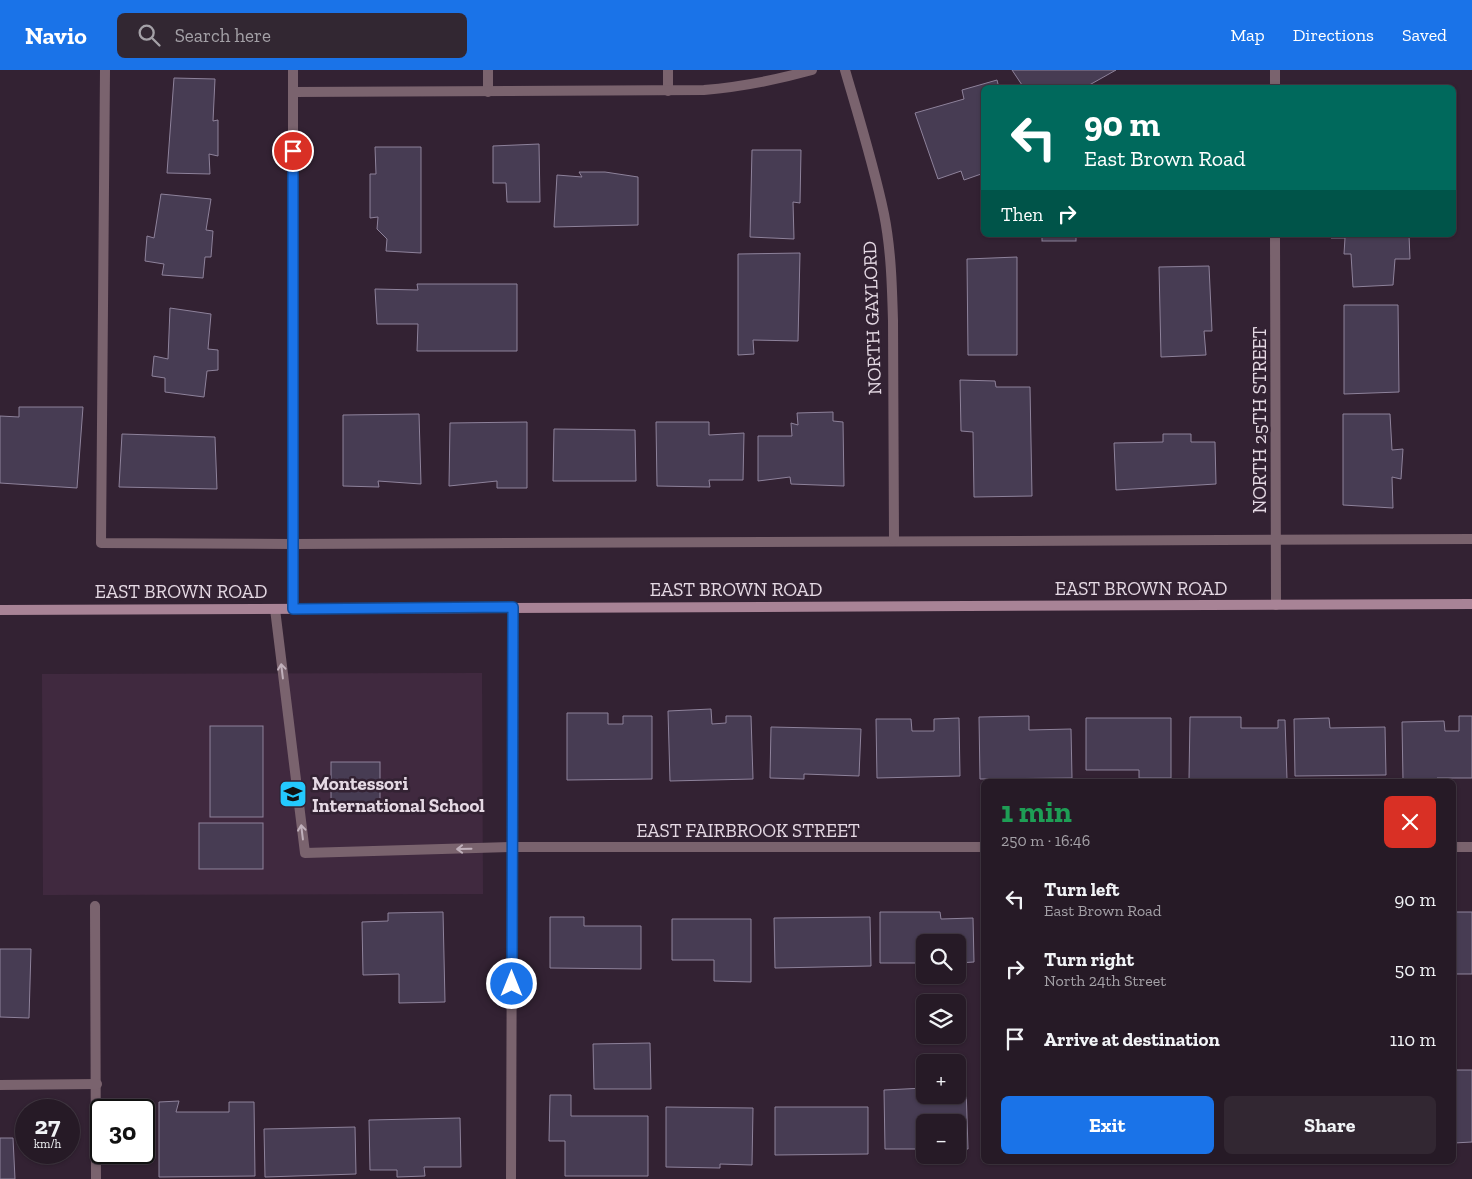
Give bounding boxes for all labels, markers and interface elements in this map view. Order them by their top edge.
search box [117,13,467,58]
text: Navio [25,21,87,50]
icon: search [135,21,163,49]
text: Search here [175,24,271,47]
text: Map [1230,24,1265,46]
text: Directions [1293,24,1374,46]
text: Saved [1402,24,1447,46]
text: 90 m [1084,103,1160,145]
icon: left [1001,105,1066,170]
pin [272,130,314,172]
icon: arrive [279,137,307,165]
text: East Brown Road [1084,145,1246,172]
icon: right [1053,200,1081,228]
text: Then [1001,203,1043,226]
street label: NORTH GAYLORD [858,241,886,395]
street label: NORTH 25TH STREET [1248,326,1271,514]
street label: EAST BROWN ROAD [1055,577,1227,600]
street label: EAST BROWN ROAD [650,578,822,601]
street label: EAST BROWN ROAD [95,580,267,603]
one-way arrow [277,663,287,679]
place label: Montessori International School [312,772,485,817]
school or university icon: Montessori International School [278,779,308,809]
text: 1 min [1001,794,1072,830]
button: close [1384,796,1436,848]
street label: EAST FAIRBROOK STREET [636,819,860,842]
one-way arrow [297,824,307,840]
text: 250 m · 16:46 [1001,831,1090,850]
one-way arrow [456,844,472,853]
text: Turn left [1044,878,1119,901]
icon: left [1001,885,1029,913]
text: 90 m [1394,888,1436,911]
text: East Brown Road [1044,901,1162,920]
map controls [916,934,966,1164]
button: search [916,934,966,984]
text: Turn right [1044,948,1134,971]
icon: right [1001,955,1029,983]
position arrow [485,957,537,1009]
text: 50 m [1395,958,1436,981]
text: North 24th Street [1044,971,1166,990]
button: layers [916,994,966,1044]
icon: arrive [1001,1025,1029,1053]
text: Arrive at destination [1044,1028,1220,1051]
text: 110 m [1390,1028,1436,1051]
button: + [916,1054,966,1104]
button: Exit [1001,1096,1214,1154]
button: Share [1224,1096,1436,1154]
speed limit sign: 30 [90,1099,155,1164]
text: 27 [35,1110,60,1140]
button: − [916,1114,966,1164]
text: km/h [34,1137,61,1151]

